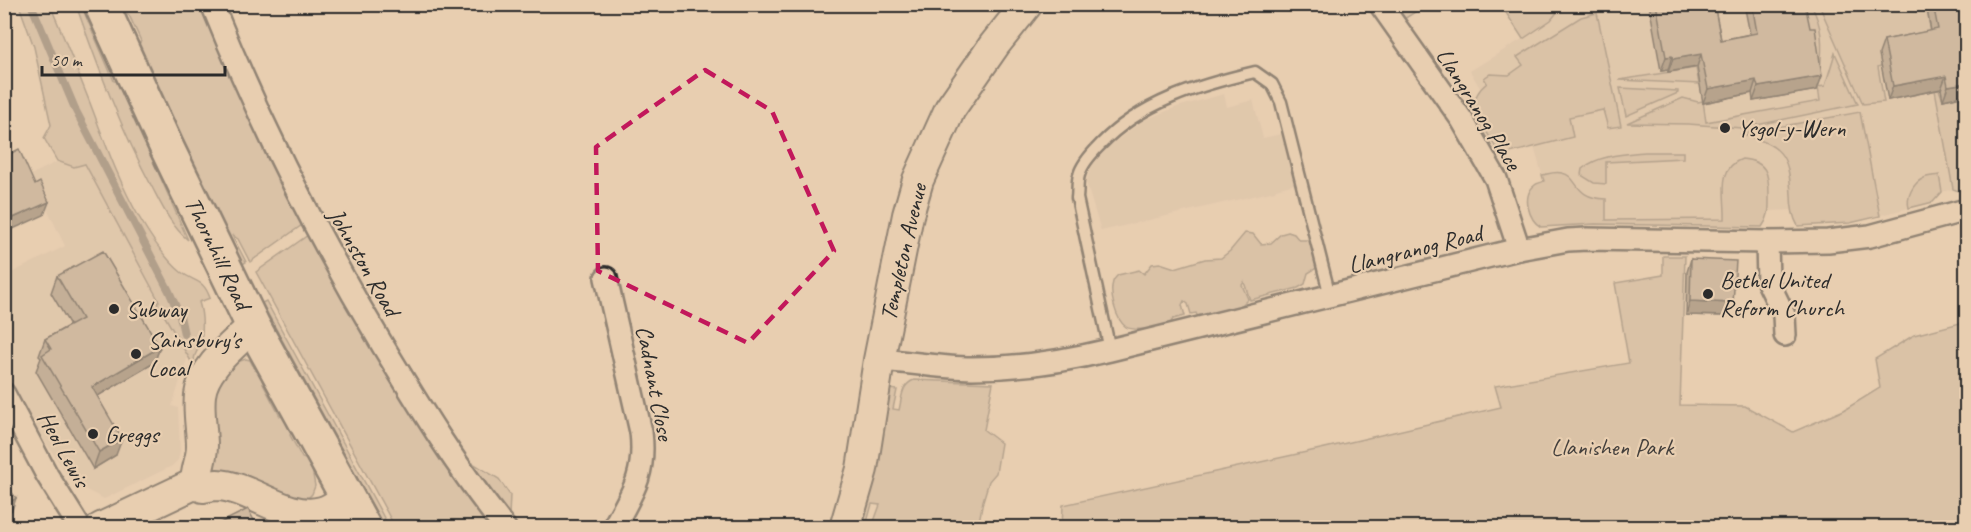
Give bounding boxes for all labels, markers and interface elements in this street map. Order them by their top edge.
scale bar [42,39,225,77]
street label: Llangranog Place [1430,42,1530,177]
text: 50 m [51,49,84,71]
place label: Ysgol-y-Wern [1737,113,1846,143]
marker: Ysgol-y-Wern [1718,121,1732,135]
street label: Templeton Avenue [873,179,934,323]
street label: Thornhill Road [178,192,260,317]
street label: Johnston Road [321,202,409,324]
street label: Llangranog Road [1345,217,1488,280]
place label: Bethel United Reform Church [1720,265,1846,323]
marker: Bethel United Reform Church [1701,287,1715,301]
place label: Subway [126,294,188,324]
marker: Subway [107,302,121,316]
street label: Cadnant Close [629,323,681,445]
place label: Sainsbury's Local [148,325,243,383]
marker: Sainsbury's Local [129,347,143,361]
street label: Heol Lewis [31,406,98,494]
place label: Greggs [105,419,161,449]
marker: Greggs [86,427,100,441]
park label: Llanishen Park [1551,432,1675,462]

